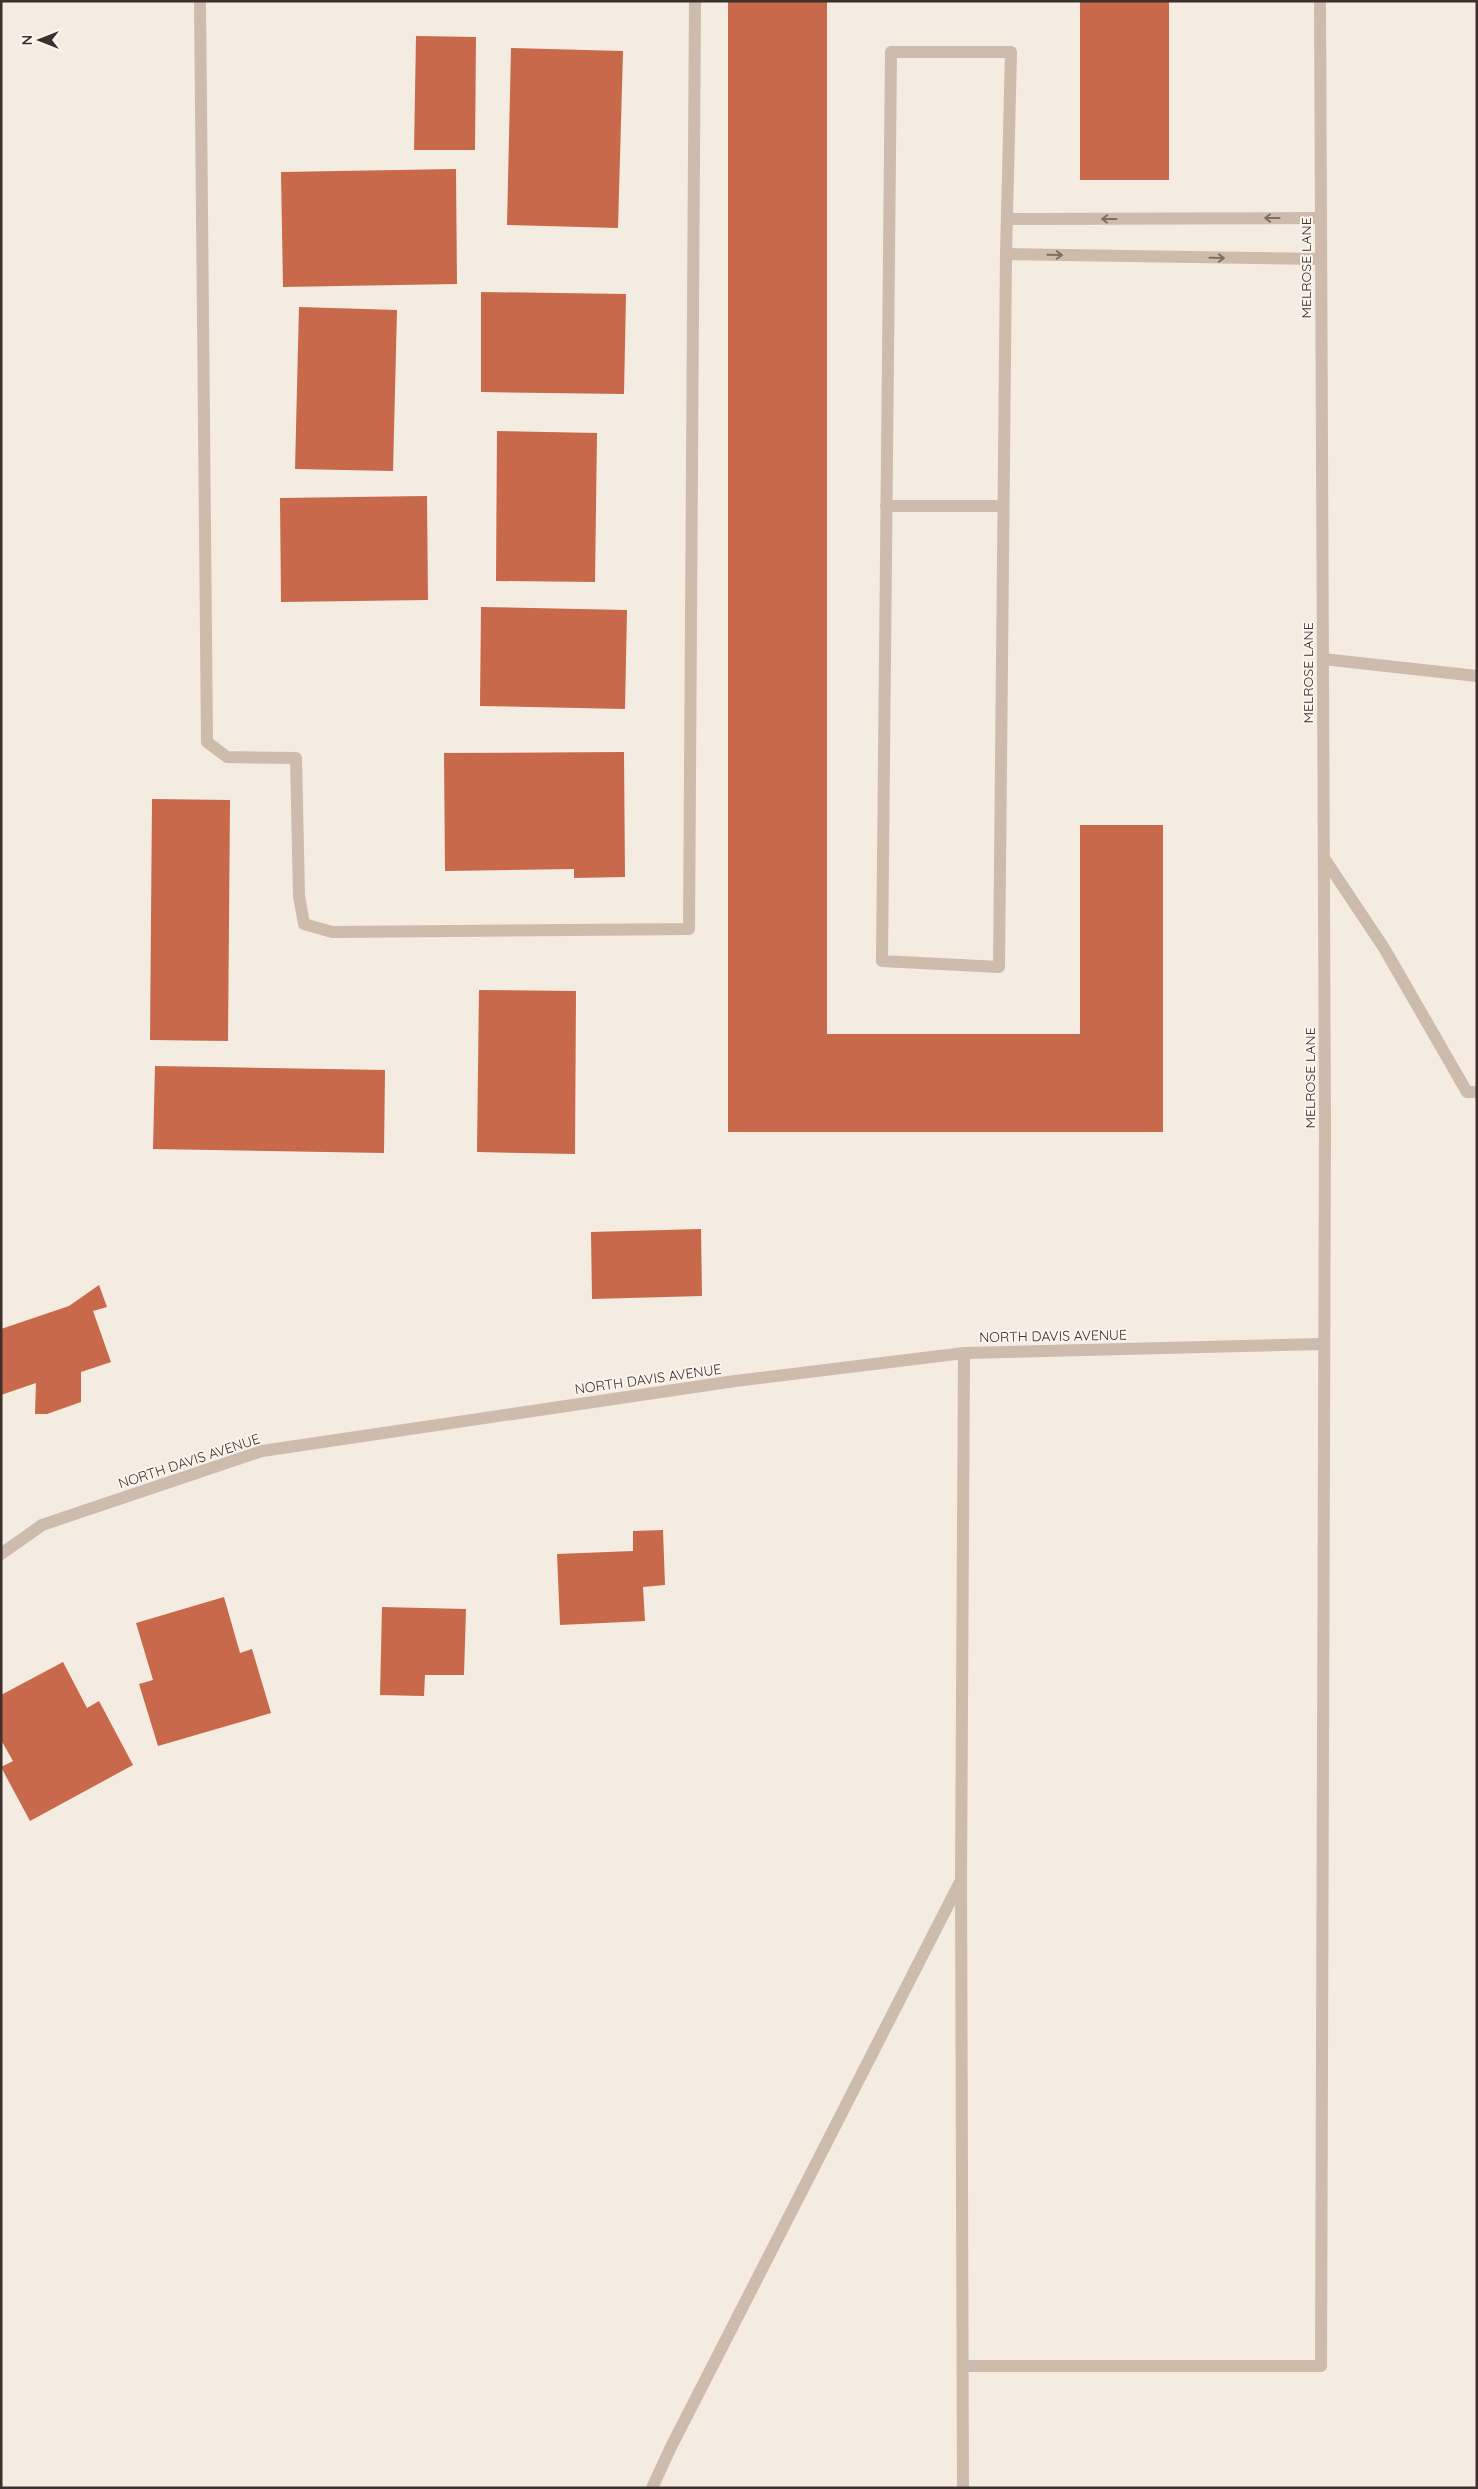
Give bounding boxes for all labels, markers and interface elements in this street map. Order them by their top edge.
north arrow [15,15,65,65]
text: N [18,35,36,45]
one-way arrow [1264,213,1280,223]
one-way arrow [1102,214,1118,224]
street label: MELROSE LANE [1297,217,1315,319]
one-way arrow [1046,250,1063,260]
one-way arrow [1209,253,1225,263]
street label: MELROSE LANE [1299,622,1317,724]
street label: MELROSE LANE [1301,1027,1319,1129]
street label: NORTH DAVIS AVENUE [979,1326,1127,1346]
street label: NORTH DAVIS AVENUE [574,1360,723,1398]
street label: NORTH DAVIS AVENUE [116,1430,262,1492]

